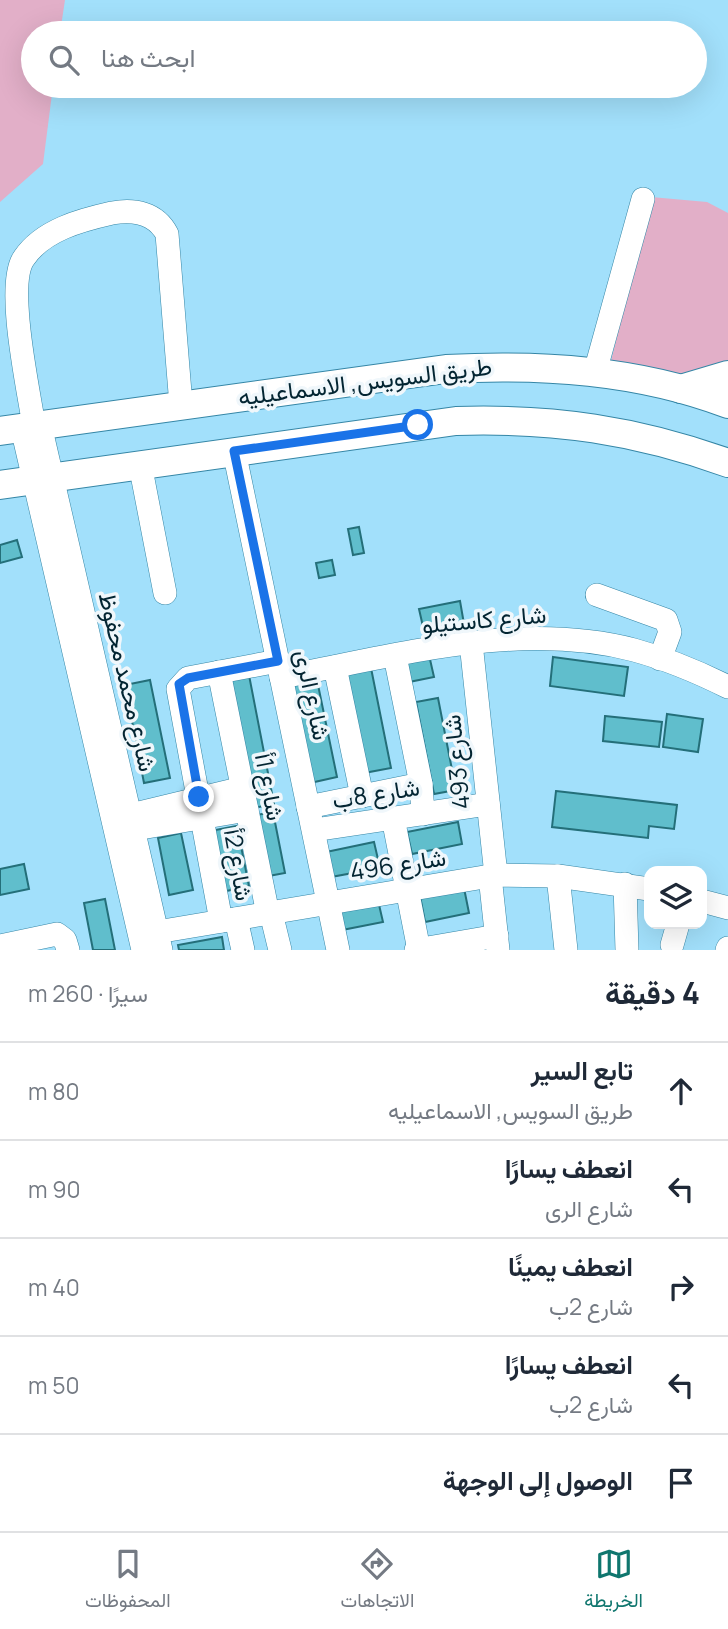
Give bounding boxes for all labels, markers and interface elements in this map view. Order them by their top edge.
search box [21,21,707,98]
text: ابحث هنا [101,39,195,75]
icon: search [45,41,83,79]
street label: طريق السويس, الاسماعيليه [236,349,494,412]
route start [402,409,433,440]
street label: شارع محمد محفوظ [91,589,165,775]
street label: شارع كاستيلو [420,597,547,641]
street label: شارع الرى [287,646,339,743]
street label: شارع 493 [434,713,478,811]
street label: شارع 1أ [247,750,293,823]
street label: شارع 8ب [330,769,422,817]
route end [183,781,214,812]
street label: شارع 2أ [216,826,262,903]
street label: شارع 496 [347,840,448,888]
map controls [644,866,707,929]
button: layers [644,866,707,929]
text: 4 دقيقة [605,972,700,1013]
text: سيرًا · 260 m [28,977,148,1009]
text: تابع السير [531,1052,633,1088]
icon: ahead [662,1072,700,1110]
text: 80 m [28,1075,80,1107]
text: طريق السويس, الاسماعيليه [388,1094,633,1126]
text: انعطف يسارًا [505,1150,633,1186]
icon: left [662,1170,700,1208]
text: 90 m [28,1173,80,1205]
text: شارع الرى [545,1192,633,1224]
text: انعطف يمينًا [508,1248,633,1284]
icon: right [662,1268,700,1306]
text: 40 m [28,1271,80,1303]
text: شارع 2ب [549,1290,633,1322]
text: انعطف يسارًا [505,1346,633,1382]
icon: left [662,1366,700,1404]
text: 50 m [28,1369,79,1401]
text: شارع 2ب [549,1388,633,1420]
text: الوصول إلى الوجهة [443,1462,633,1498]
icon: arrive [662,1464,700,1502]
tab: المحفوظات [85,1545,171,1617]
tab: الاتجاهات [341,1545,414,1617]
tab: الخريطة [584,1545,643,1617]

